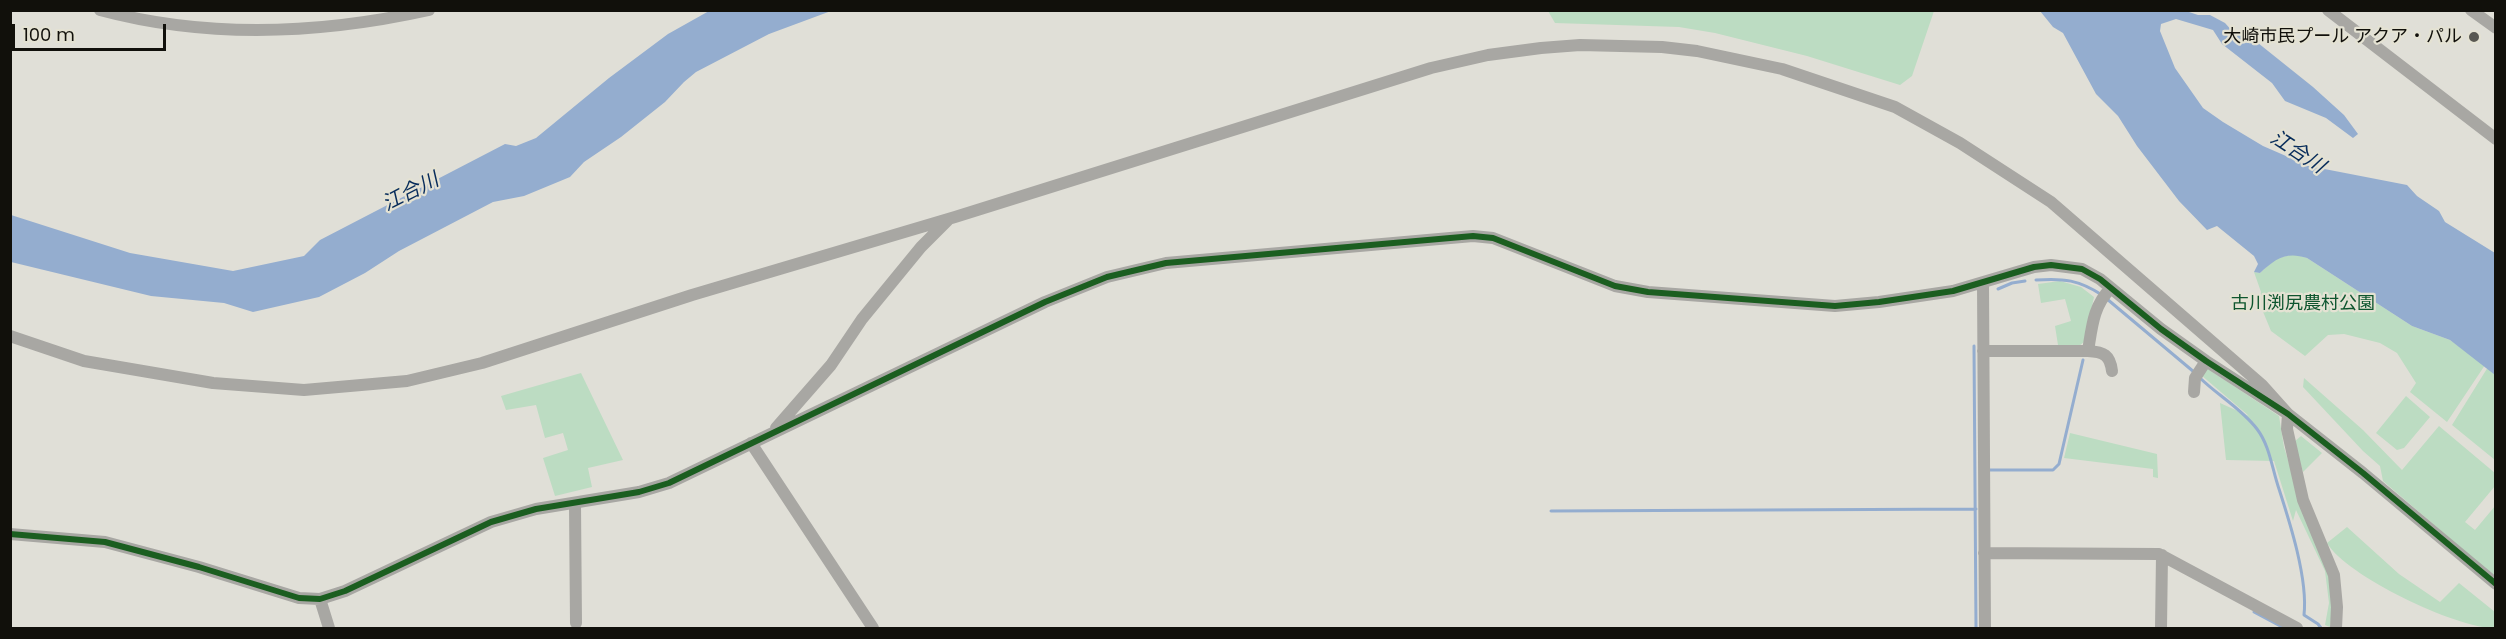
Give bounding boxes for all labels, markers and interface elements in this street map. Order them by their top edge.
scale bar [15,12,170,50]
text: 100 m [23,22,75,47]
place label: 大崎市民プール アクア・パル [2223,26,2462,48]
marker: 大崎市民プール アクア・パル [2467,30,2481,44]
water label: 江合川 [2265,127,2329,179]
water label: 江合川 [379,169,443,217]
park label: 古川渕尻農村公園 [2231,293,2375,315]

